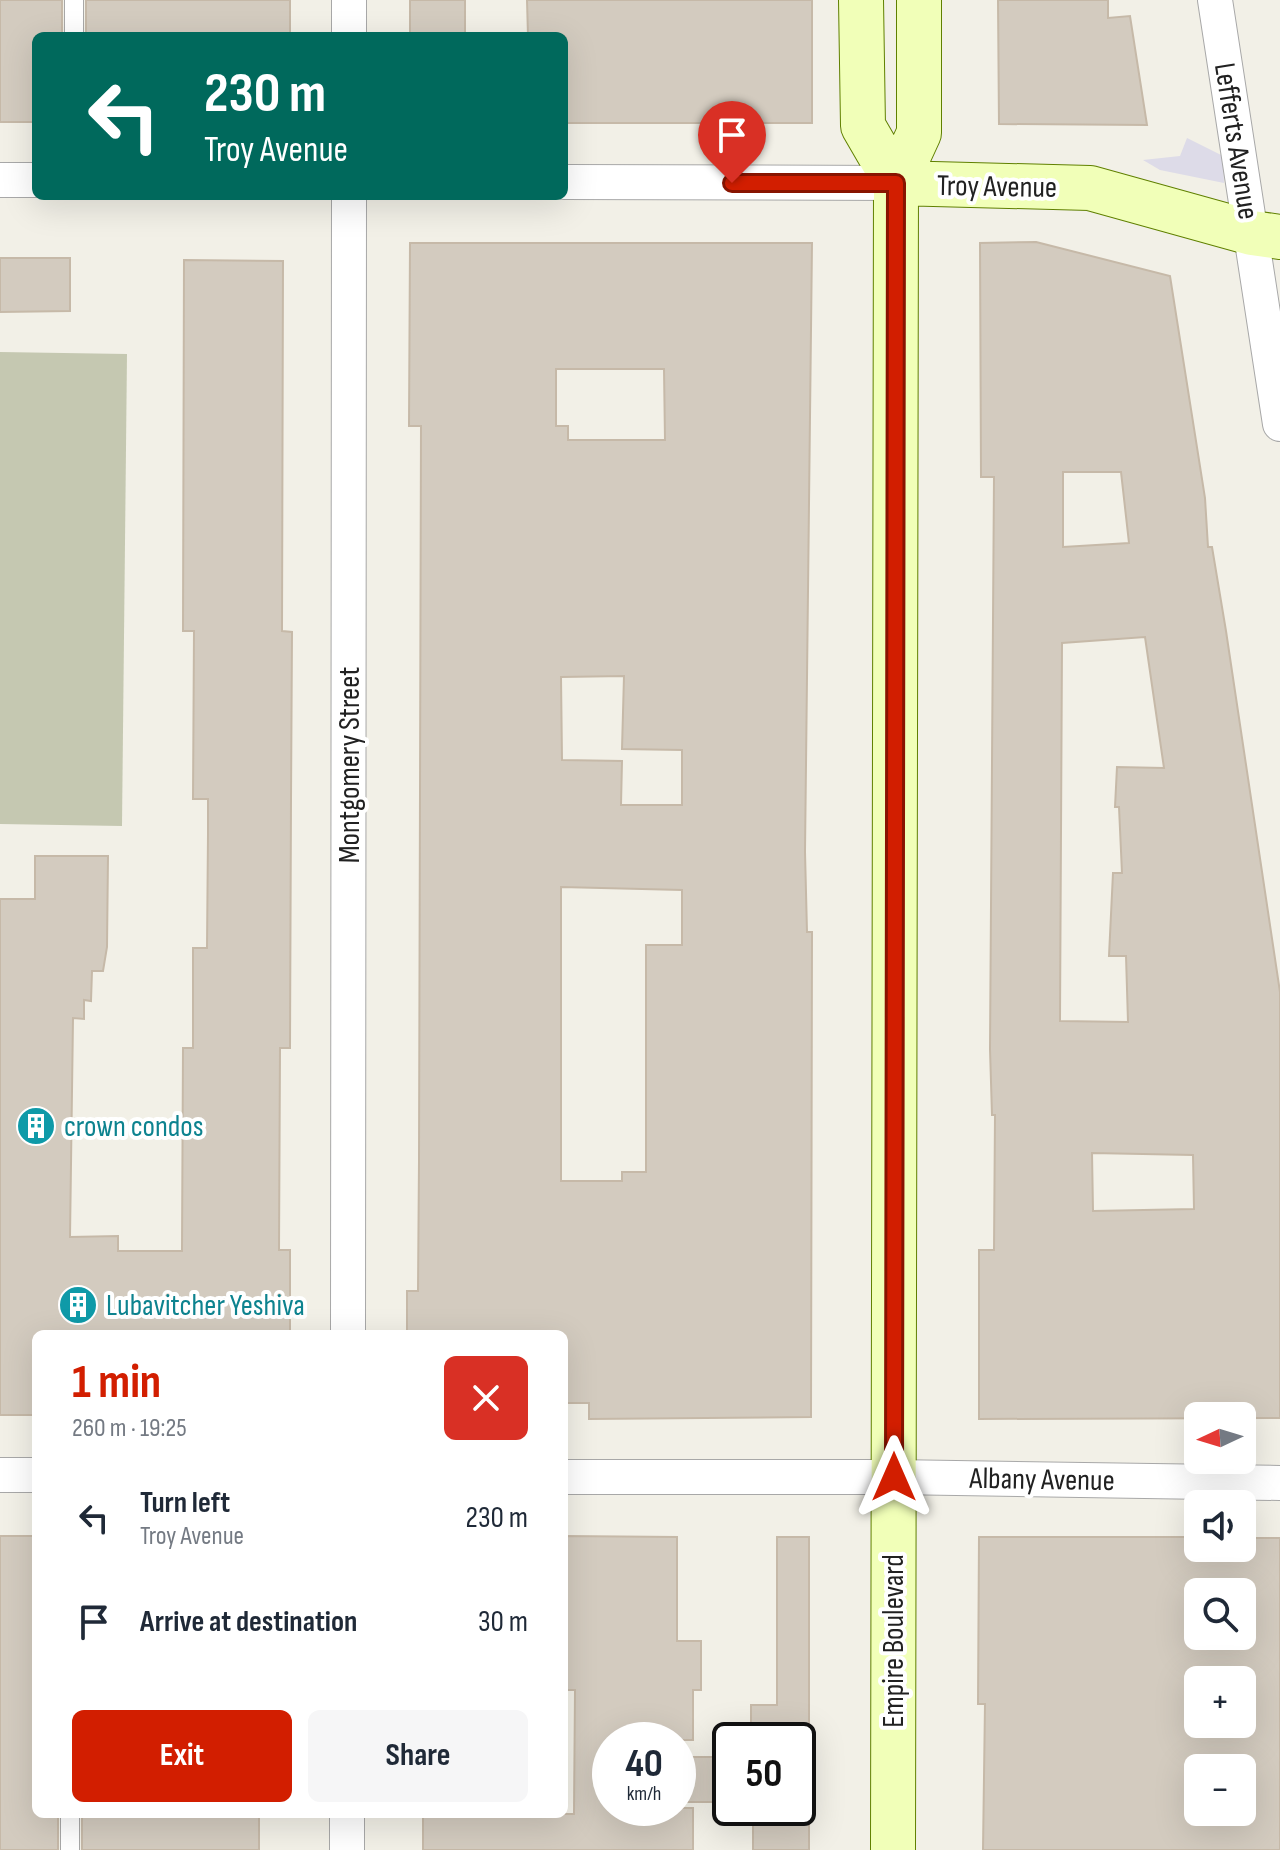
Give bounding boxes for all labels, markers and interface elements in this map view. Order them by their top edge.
street label: Lefferts Avenue [1206,60,1266,222]
text: 230 m [204,61,326,128]
icon: left [72,64,176,168]
pin [698,101,766,183]
icon: arrive [710,113,754,157]
text: Troy Avenue [204,129,348,172]
street label: Troy Avenue [937,168,1057,206]
street label: Montgomery Street [332,667,368,863]
building icon: crown condos [15,1105,57,1147]
place label: crown condos [64,1109,204,1145]
building icon: Lubavitcher Yeshiva [57,1284,99,1326]
place label: Lubavitcher Yeshiva [106,1288,305,1324]
text: 1 min [72,1354,161,1411]
button: close [444,1356,528,1440]
north arrow [1184,1402,1256,1474]
map controls [1184,1402,1256,1826]
text: 260 m · 19:25 [72,1413,187,1444]
position arrow [852,1435,936,1519]
street label: Albany Avenue [968,1461,1115,1499]
text: Turn left [140,1485,230,1521]
button: sound [1184,1490,1256,1562]
icon: left [72,1496,116,1540]
text: 230 m [466,1500,528,1536]
text: Troy Avenue [140,1521,244,1552]
street label: Empire Boulevard [876,1554,912,1728]
button: search [1184,1578,1256,1650]
icon: arrive [72,1600,116,1644]
text: Arrive at destination [140,1604,357,1640]
text: 30 m [478,1604,528,1640]
button: + [1184,1666,1256,1738]
button: Exit [72,1710,292,1802]
button: Share [308,1710,528,1802]
speed limit sign: 50 [712,1722,816,1826]
text: 40 [625,1740,663,1788]
button: − [1184,1754,1256,1826]
text: km/h [627,1782,661,1806]

